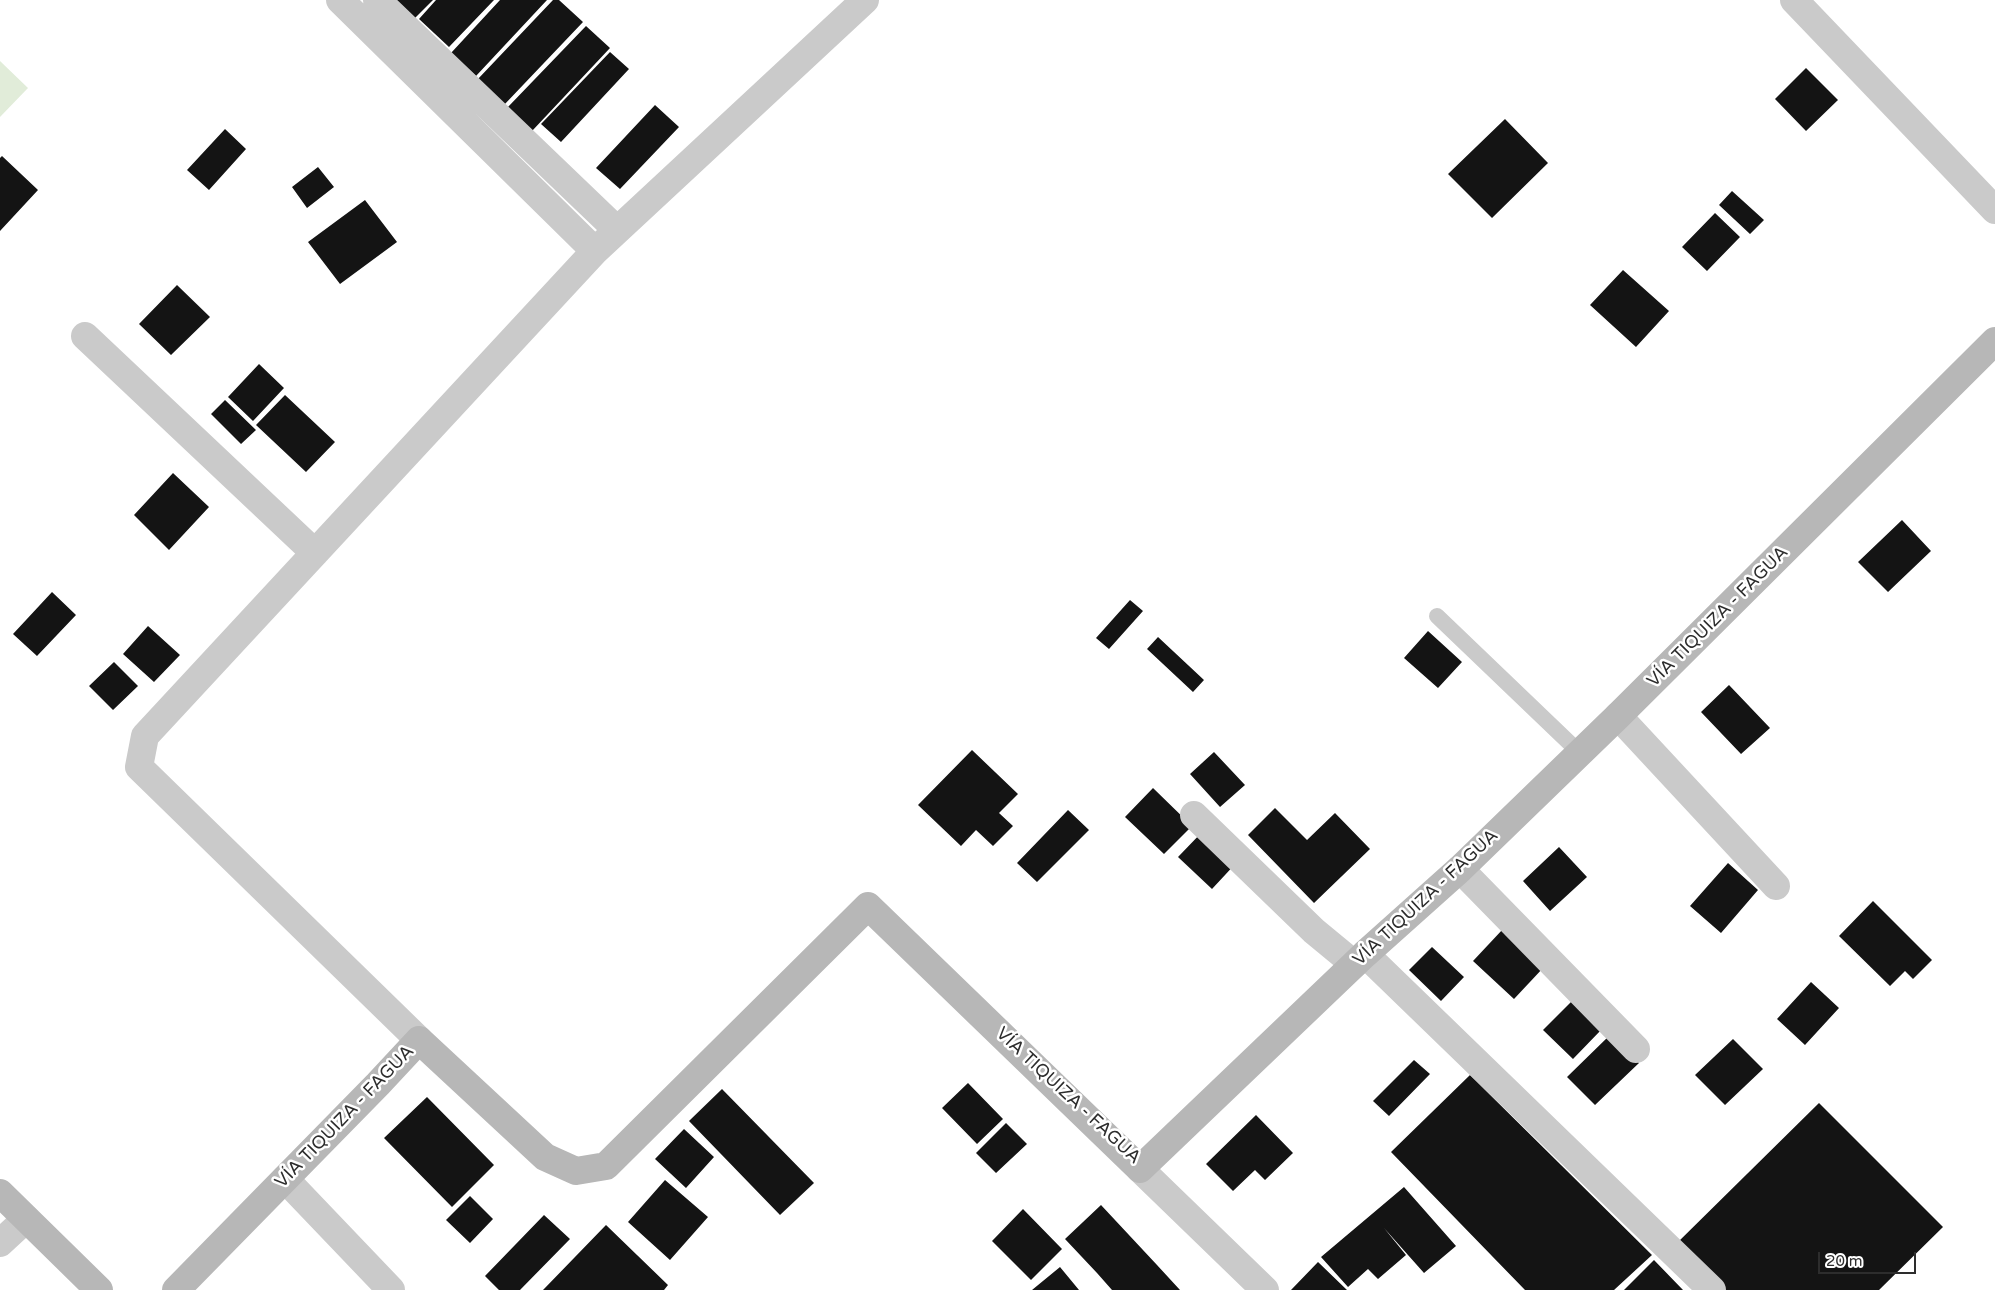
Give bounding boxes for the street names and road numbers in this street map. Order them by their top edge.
street label: VÍA TIQUIZA - FAGUA [1643,542,1793,692]
street label: VÍA TIQUIZA - FAGUA [1349,825,1503,971]
street label: VÍA TIQUIZA - FAGUA [991,1023,1145,1169]
street label: VÍA TIQUIZA - FAGUA [271,1041,419,1193]

